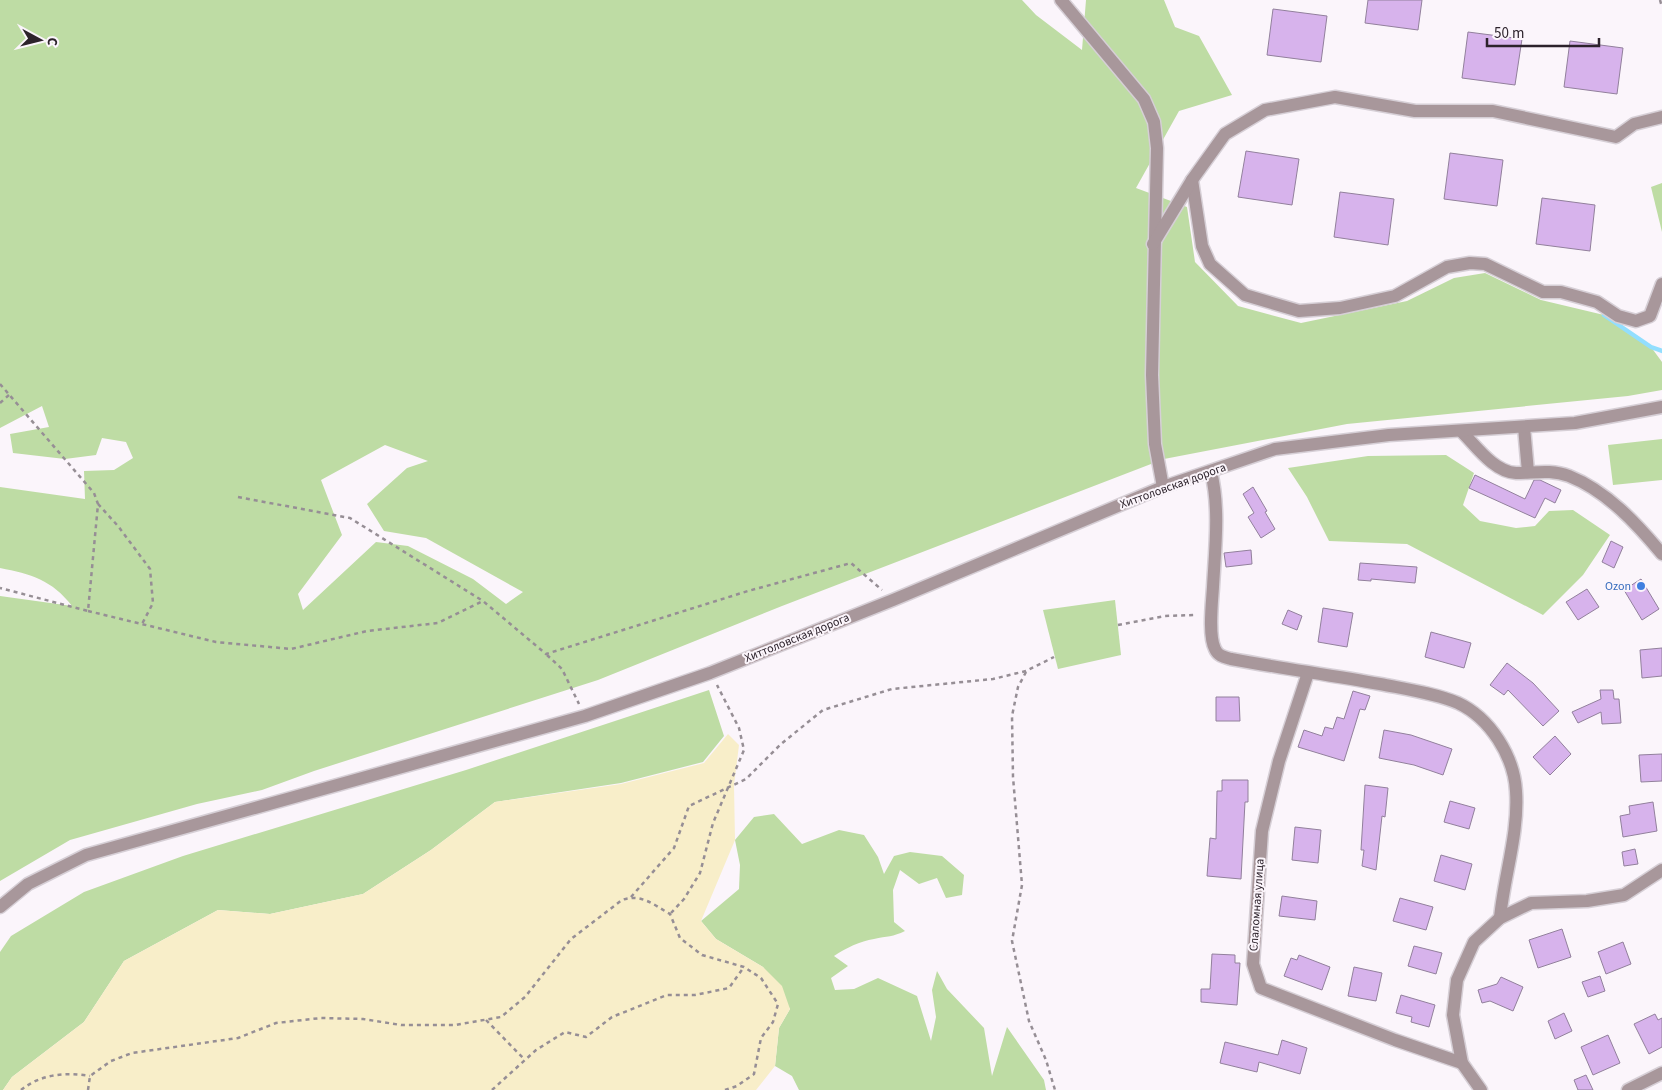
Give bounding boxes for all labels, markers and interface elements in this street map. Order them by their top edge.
north arrow [15,15,65,65]
scale bar [1487,15,1600,47]
text: 50 m [1494,23,1524,44]
text: С [41,36,62,47]
street label: Хиттоловская дорога [1118,459,1228,513]
place label: Ozon [1605,578,1631,595]
marker: Ozon [1635,580,1647,592]
street label: Хиттоловская дорога [742,609,852,667]
street label: Слаломная улица [1245,858,1269,952]

